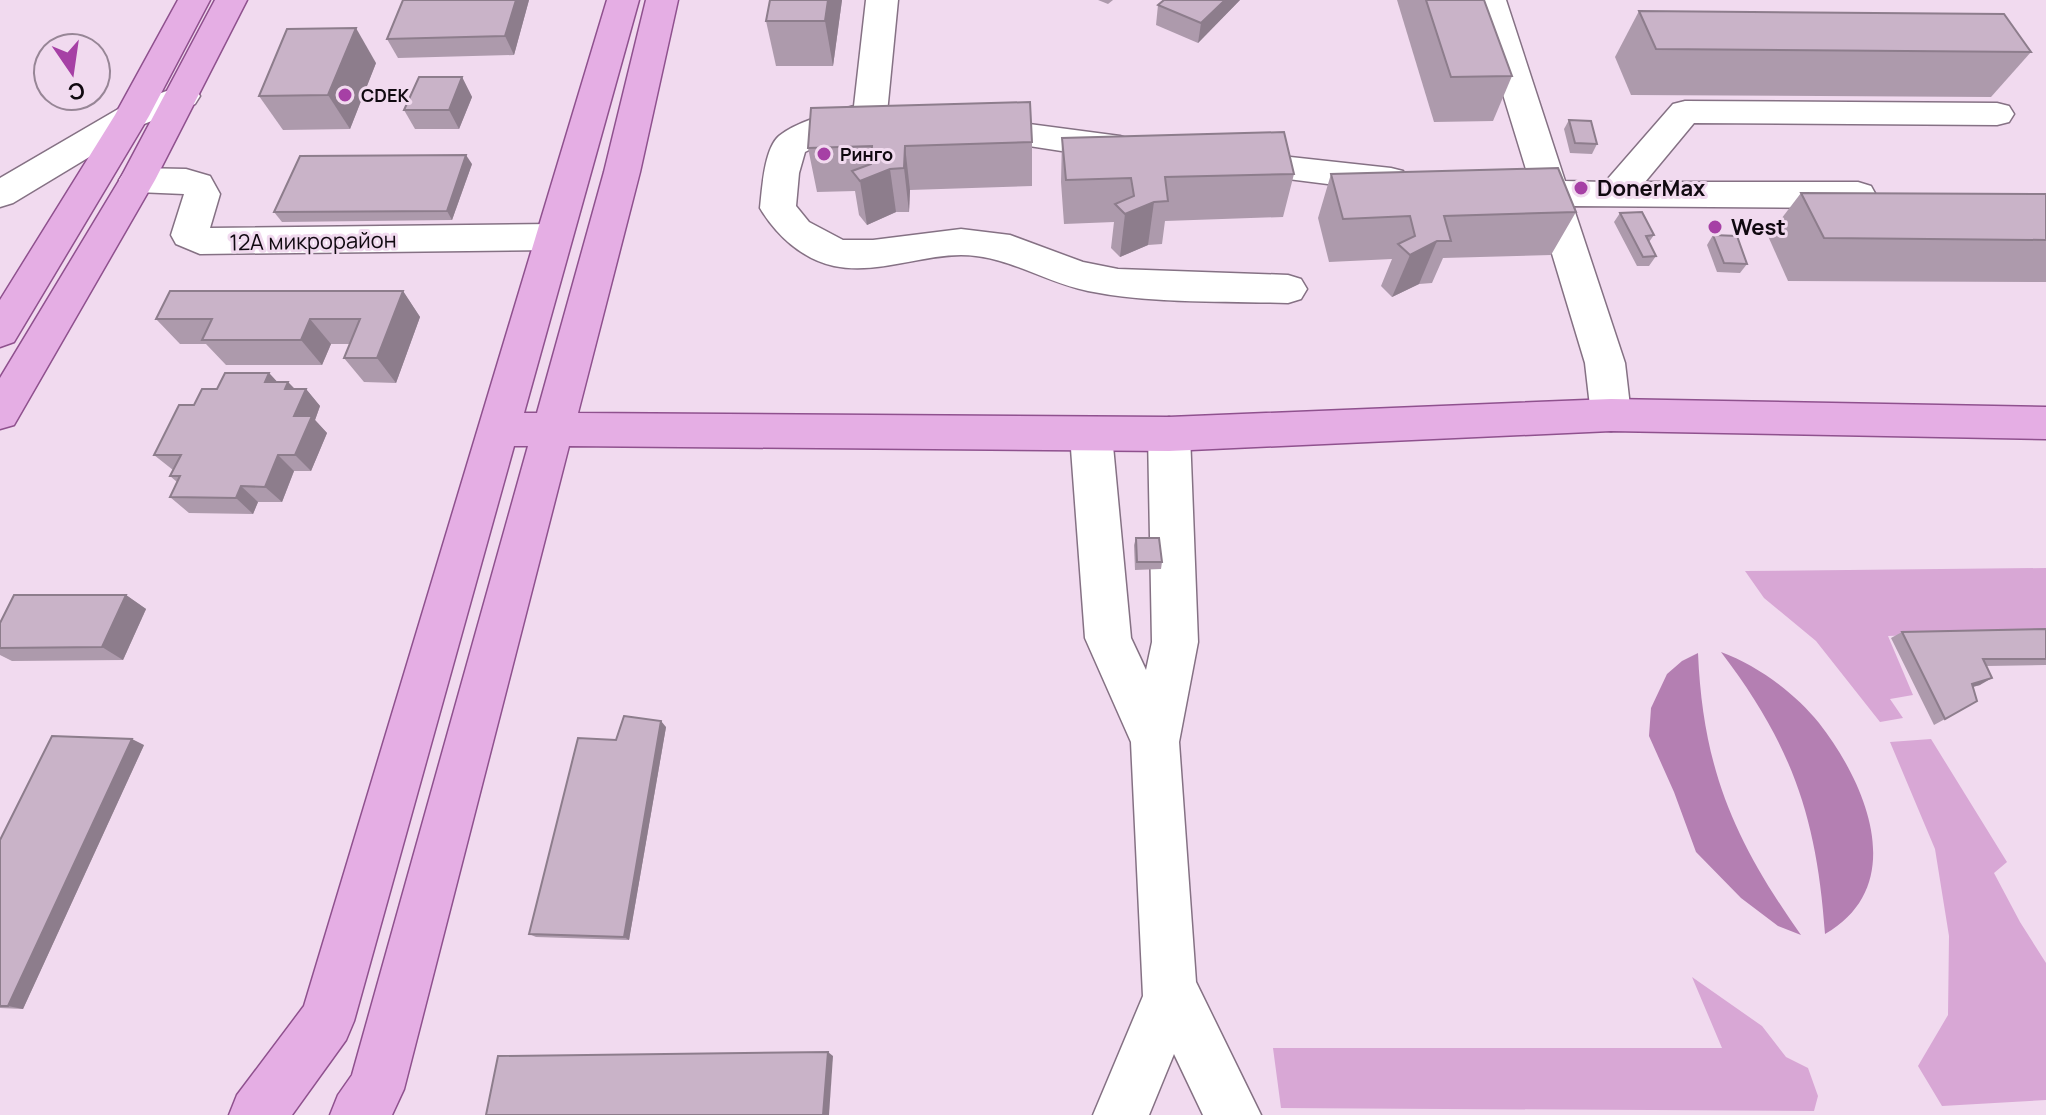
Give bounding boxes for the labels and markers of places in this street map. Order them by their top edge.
place label: CDEK [361,83,409,107]
marker: CDEK [336,86,354,104]
place label: Ринго [840,142,893,166]
marker: Ринго [815,145,833,163]
place label: DonerMax [1597,173,1705,203]
marker: DonerMax [1572,179,1590,197]
place label: West [1731,212,1786,242]
marker: West [1706,218,1724,236]

